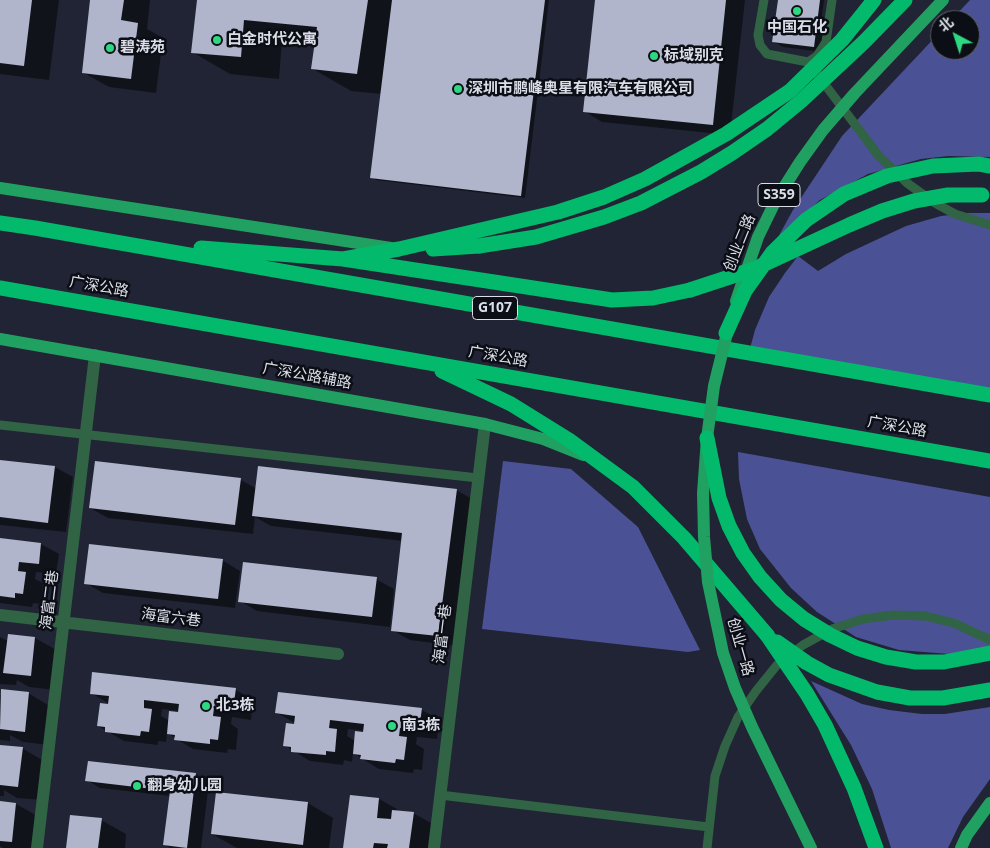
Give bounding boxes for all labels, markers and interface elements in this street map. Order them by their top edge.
marker: 中国石化 [791,5,803,17]
north arrow [930,10,980,60]
text: 北 [934,12,957,36]
place label: 中国石化 [767,19,827,37]
place label: 白金时代公寓 [227,31,317,49]
marker: 白金时代公寓 [211,34,223,46]
place label: 碧涛苑 [120,39,165,57]
marker: 碧涛苑 [104,42,116,54]
place label: 标域别克 [664,47,724,65]
marker: 标域别克 [648,50,660,62]
place label: 深圳市鹏峰奥星有限汽车有限公司 [468,80,693,98]
marker: 深圳市鹏峰奥星有限汽车有限公司 [452,83,464,95]
road number: S359 [758,184,800,206]
street label: 创业二路 [720,212,760,274]
street label: 广深公路 [68,273,130,301]
road number: G107 [472,296,518,320]
street label: 广深公路 [467,343,529,371]
street label: 广深公路辅路 [261,359,353,393]
street label: 广深公路 [866,413,928,441]
street label: 海富二巷 [37,569,63,631]
street label: 海富一巷 [430,603,456,665]
street label: 海富六巷 [140,605,202,631]
street label: 创业一路 [723,616,757,678]
place label: 北3栋 [216,697,255,715]
marker: 北3栋 [200,700,212,712]
place label: 南3栋 [402,717,441,735]
marker: 南3栋 [386,720,398,732]
place label: 翻身幼儿园 [147,777,222,795]
marker: 翻身幼儿园 [131,780,143,792]

